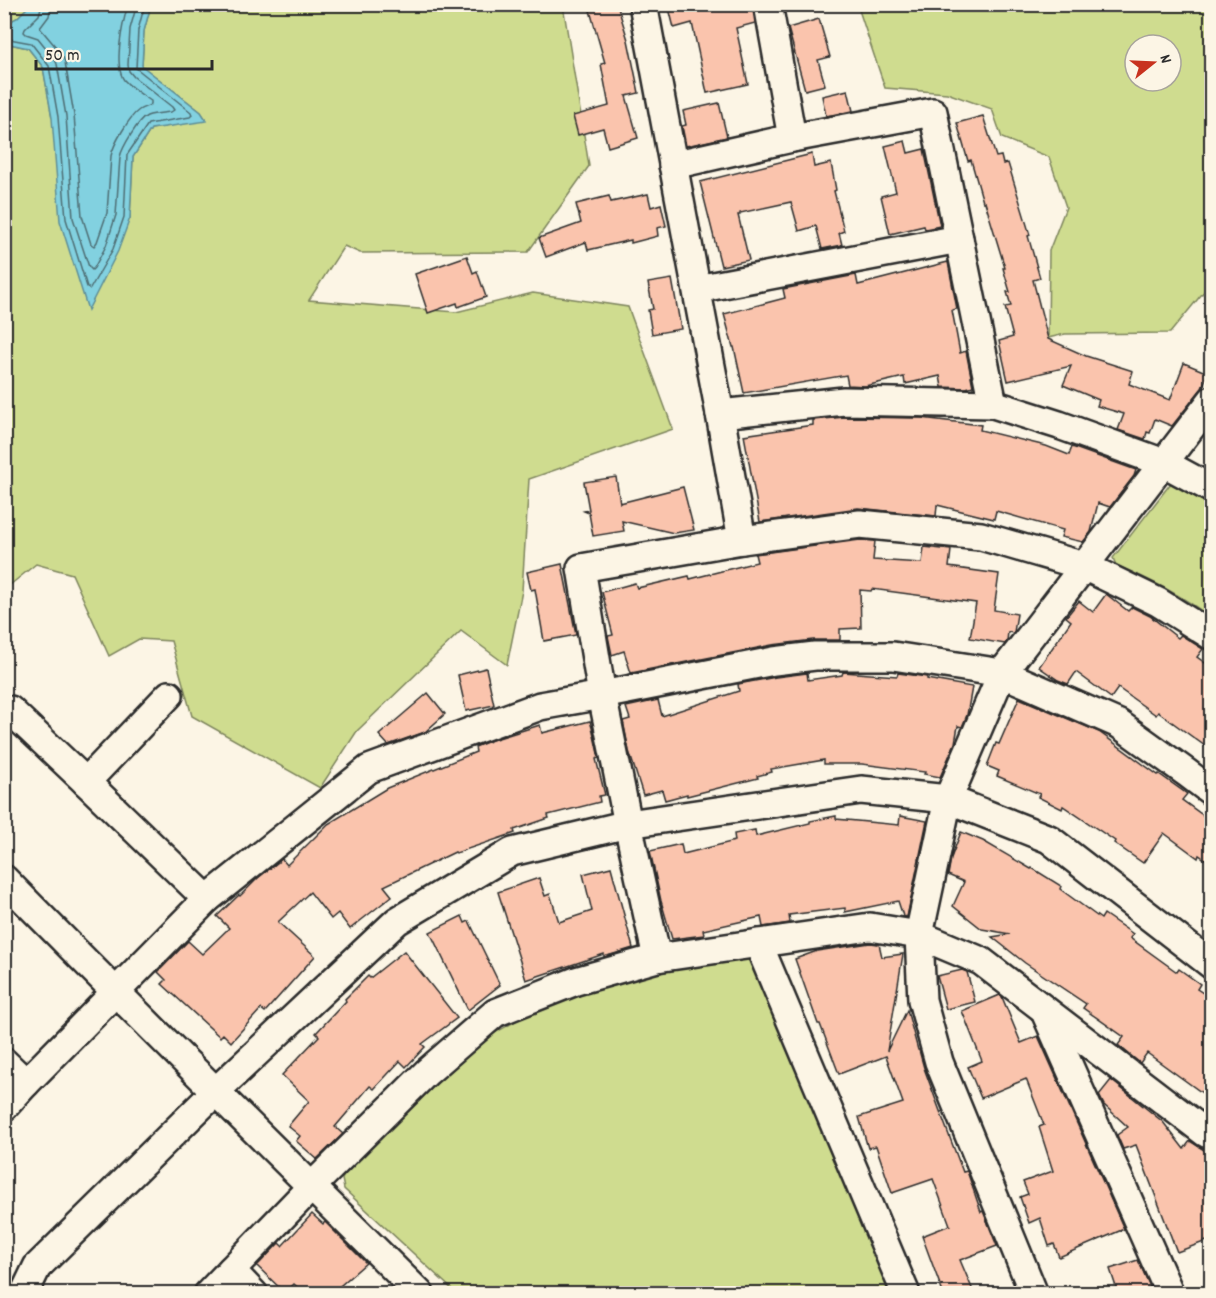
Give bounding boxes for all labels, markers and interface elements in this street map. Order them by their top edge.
scale bar [36,33,212,71]
north arrow [1123,33,1183,93]
text: 50 m [45,44,80,69]
text: N [1153,52,1177,67]

